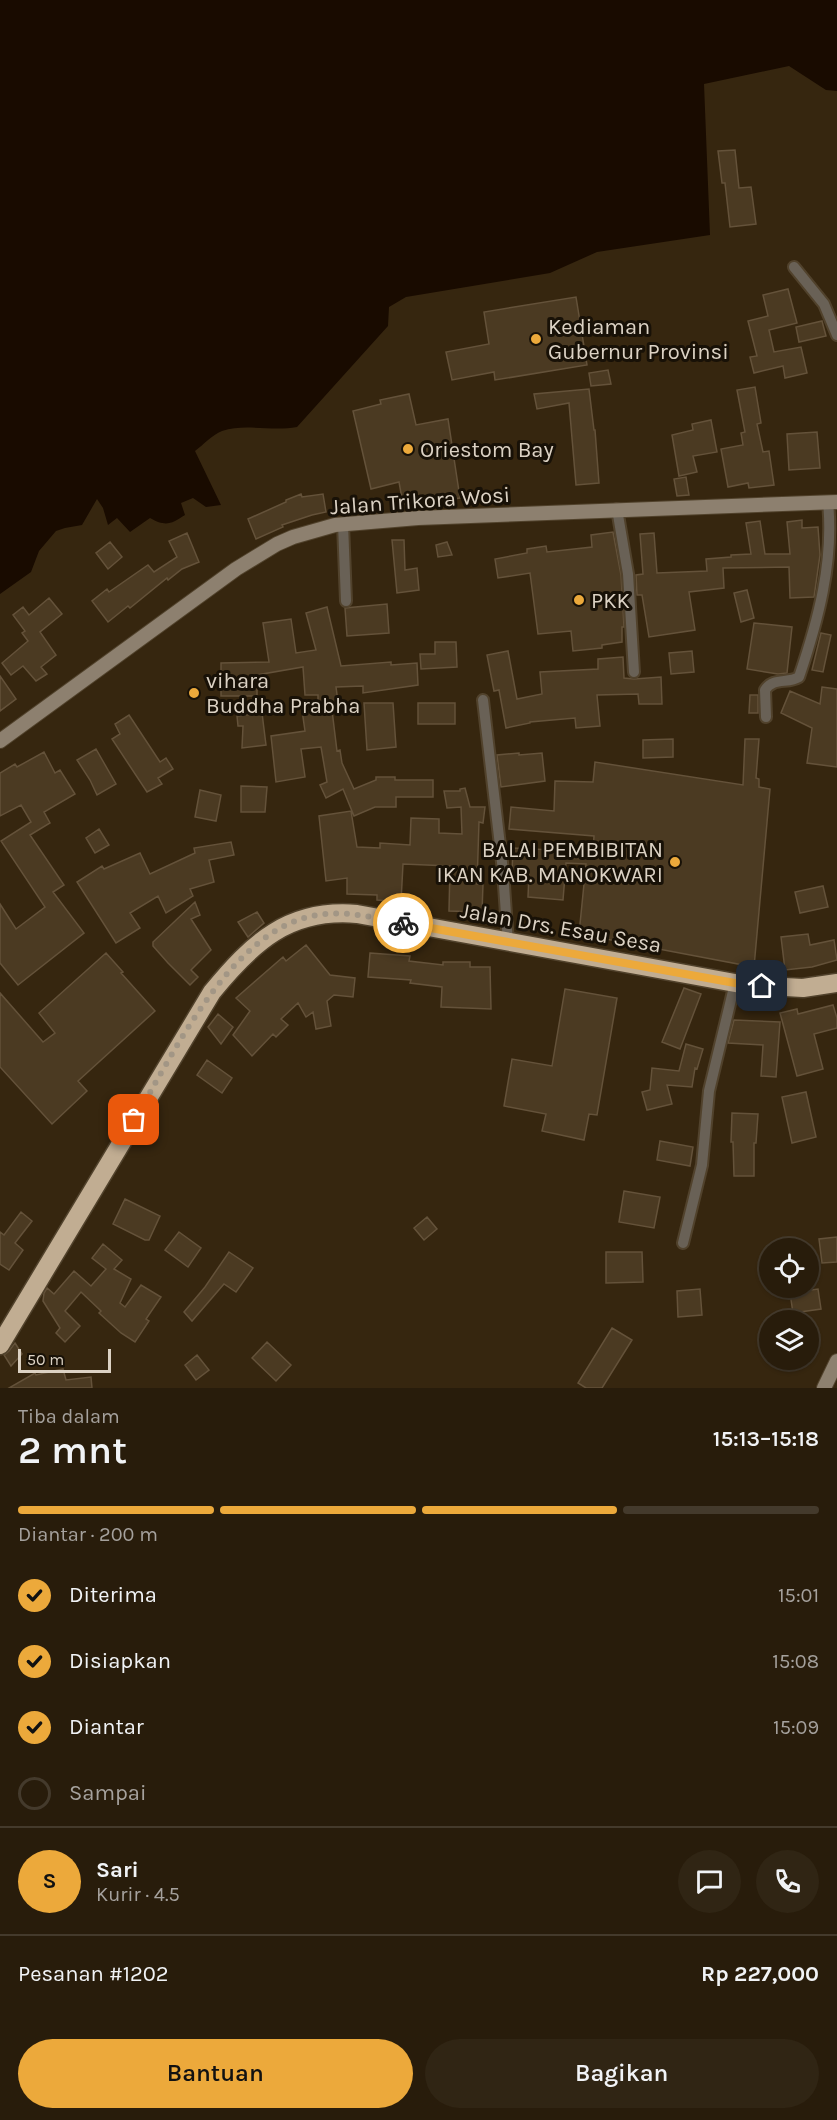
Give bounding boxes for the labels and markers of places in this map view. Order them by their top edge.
place label: Kediaman Gubernur Provinsi [548,314,729,365]
marker: Kediaman Gubernur Provinsi [529,332,543,346]
place label: Oriestom Bay [420,437,554,463]
marker: Oriestom Bay [401,442,415,456]
place label: PKK [591,588,630,614]
marker: PKK [572,593,586,607]
place label: vihara Buddha Prabha [206,668,360,719]
marker: vihara Buddha Prabha [187,686,201,700]
place label: BALAI PEMBIBITAN IKAN KAB. MANOKWARI [437,837,663,888]
marker: BALAI PEMBIBITAN IKAN KAB. MANOKWARI [668,855,682,869]
pin [736,960,787,1011]
pin [108,1094,159,1145]

